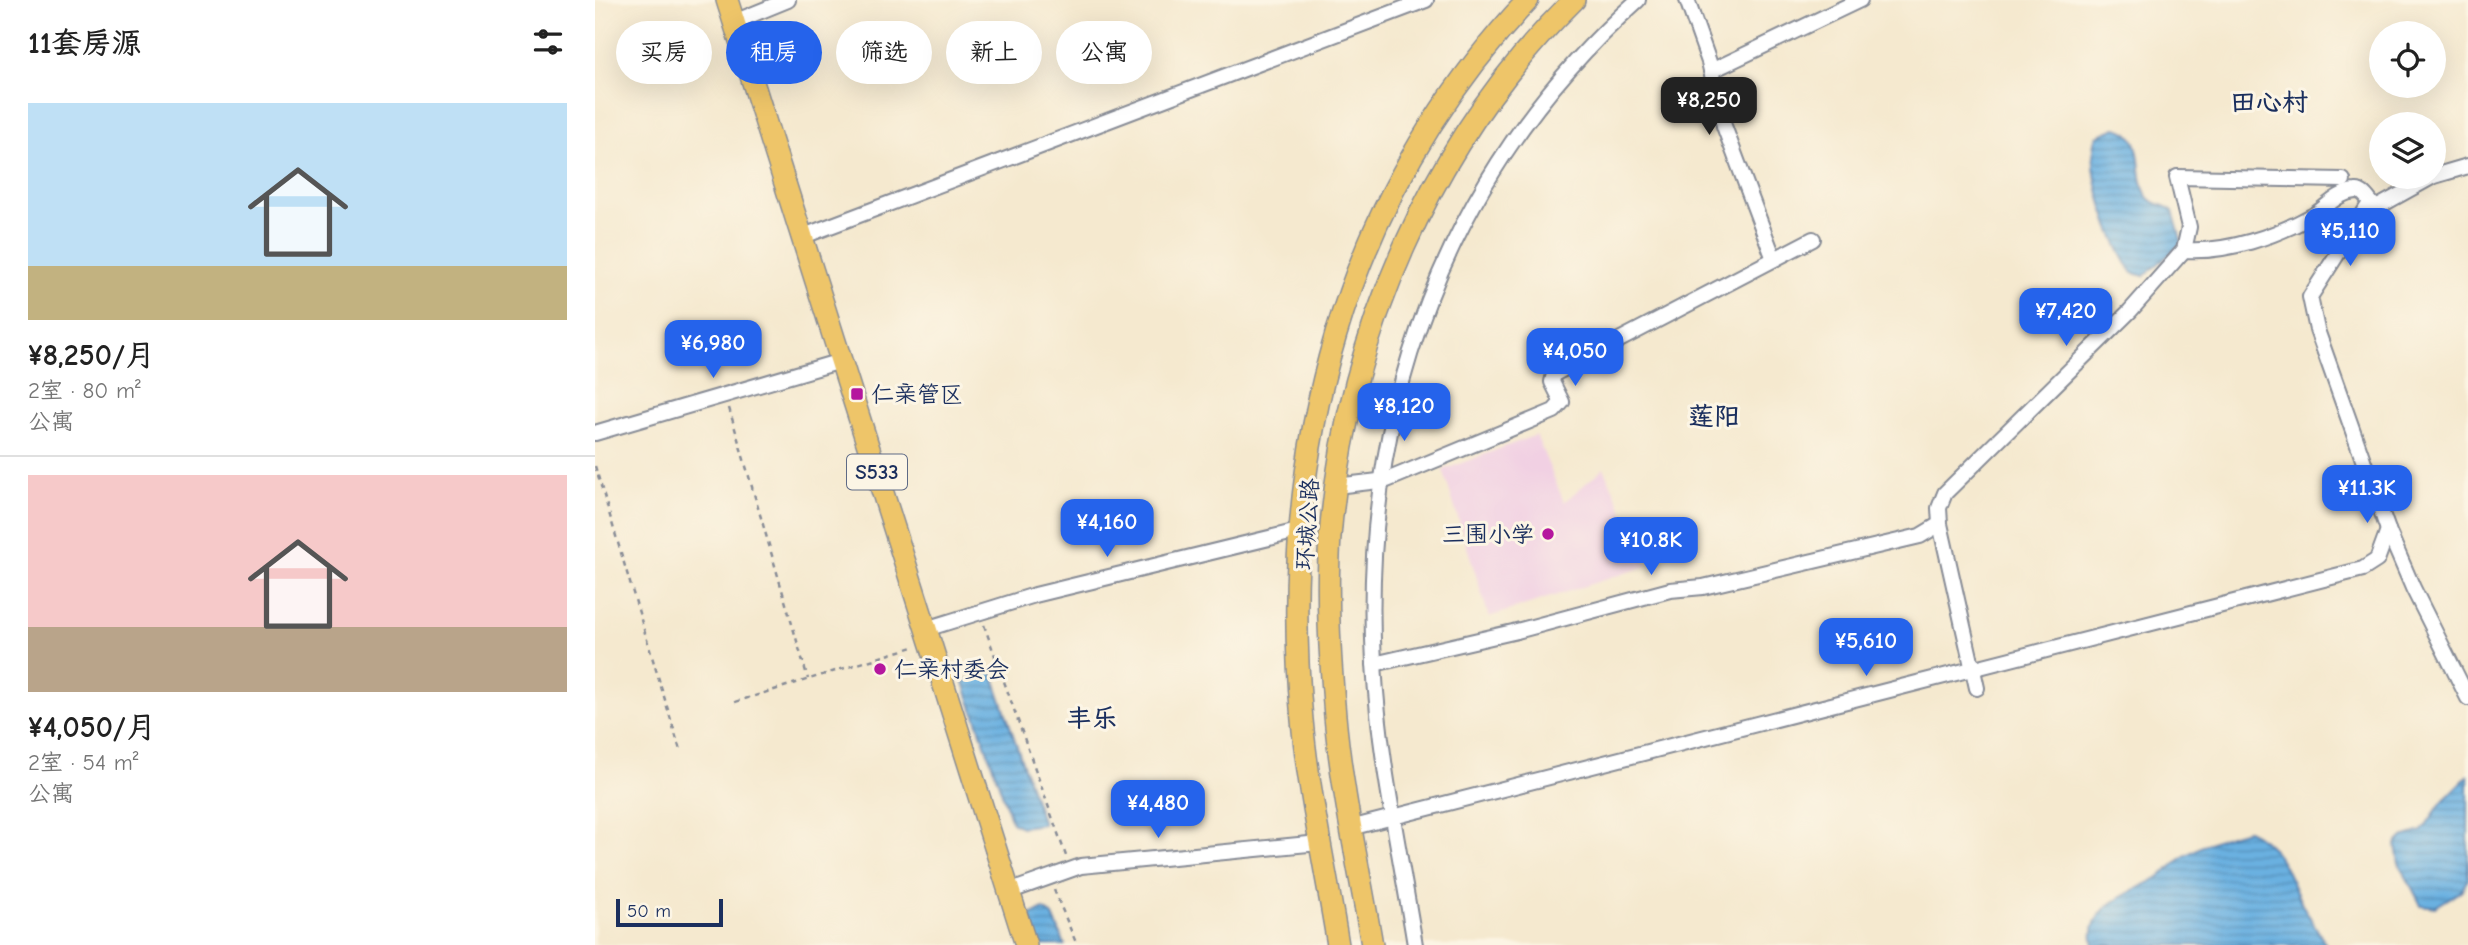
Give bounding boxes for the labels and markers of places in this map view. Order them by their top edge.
pin: ¥8,250 [1652,78,1766,137]
pin: ¥5,110 [2293,208,2407,268]
pin: ¥7,420 [2009,288,2123,348]
pin: ¥6,980 [656,320,770,380]
pin: ¥4,050 [1518,328,1632,388]
place label: 仁亲管区 [871,381,963,408]
pin: ¥8,120 [1347,384,1461,443]
marker: 仁亲管区 [849,386,865,402]
pin: ¥11.3K [2310,466,2424,525]
pin: ¥4,160 [1050,500,1164,559]
pin: ¥10.8K [1594,518,1708,577]
place label: 三围小学 [1442,521,1534,548]
marker: 三围小学 [1540,526,1556,542]
pin: ¥5,610 [1809,618,1923,678]
place label: 仁亲村委会 [894,656,1009,683]
marker: 仁亲村委会 [872,661,888,677]
pin: ¥4,480 [1101,780,1215,840]

